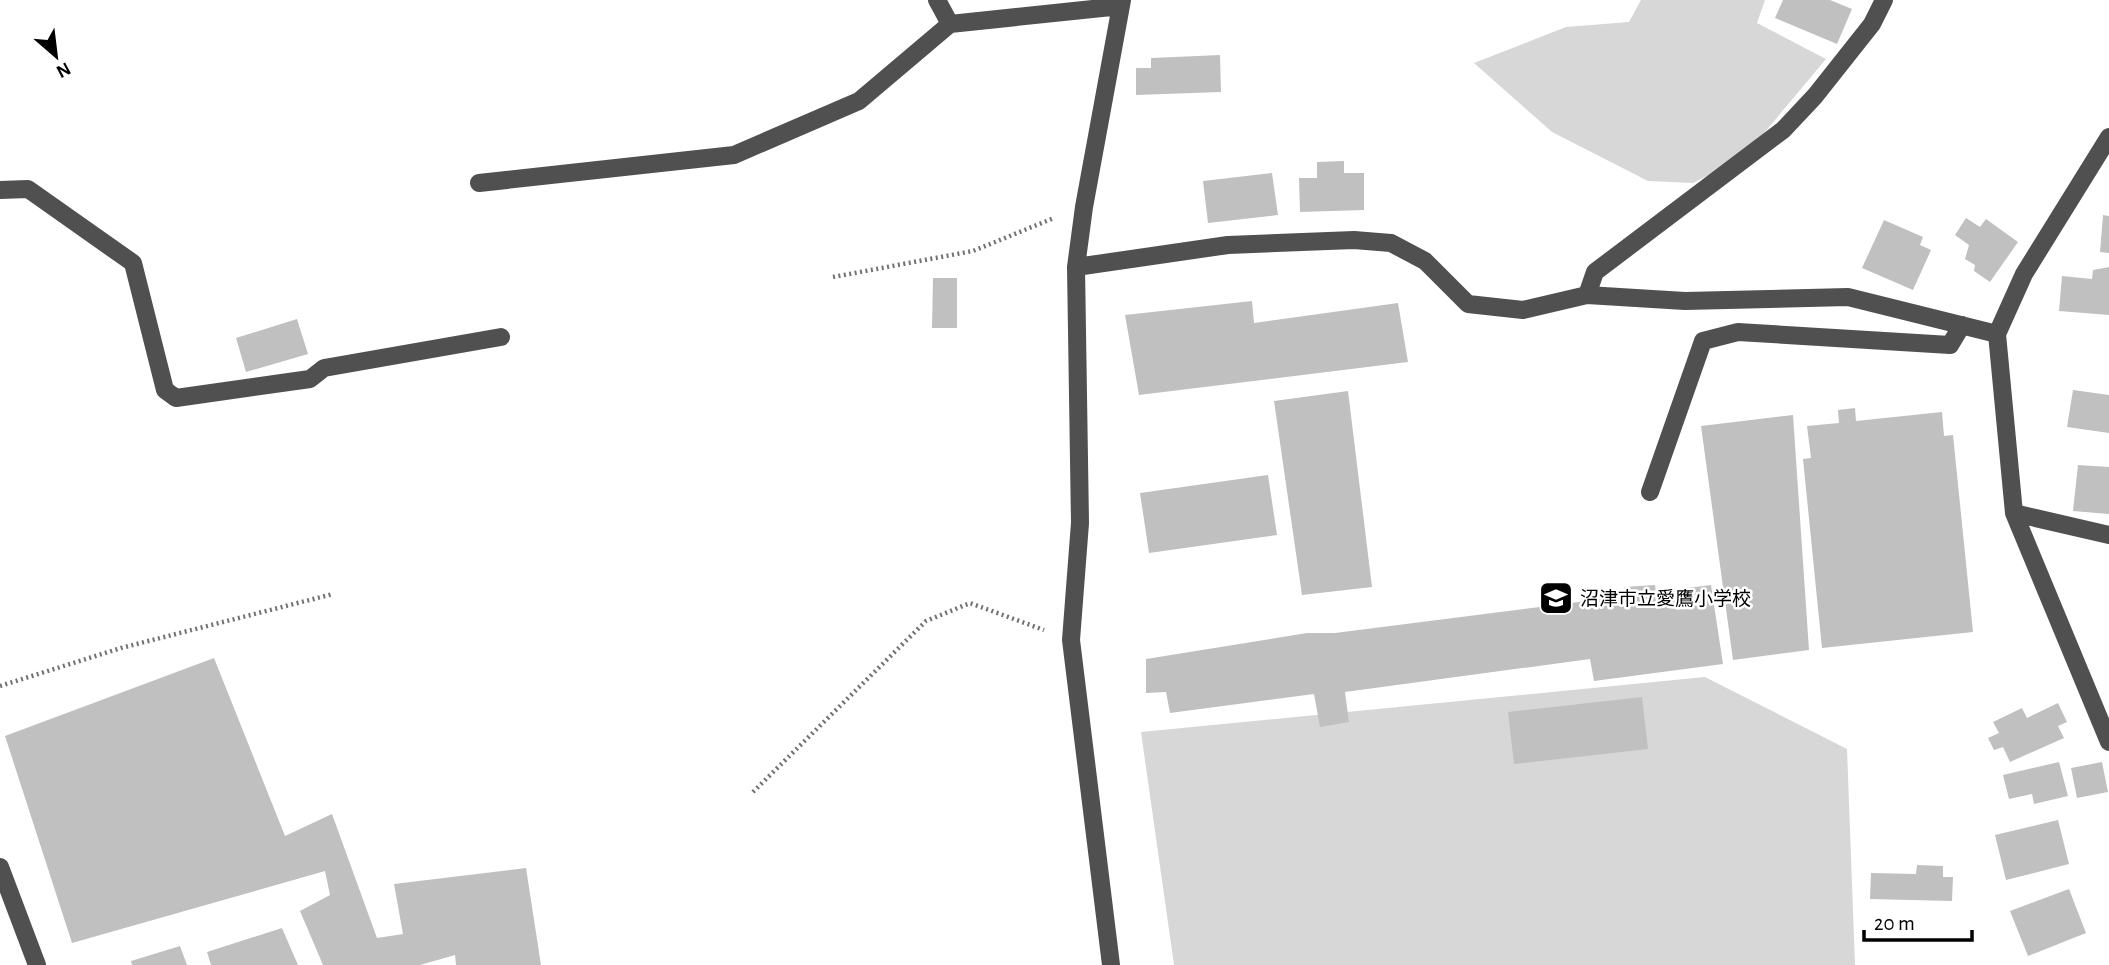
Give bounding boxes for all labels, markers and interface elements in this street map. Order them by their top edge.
north arrow [21,21,91,91]
text: N [53,58,74,81]
school or university icon: 沼津市立愛鷹小学校 [1537,579,1575,617]
place label: 沼津市立愛鷹小学校 [1580,588,1751,609]
scale bar [1864,898,1972,942]
text: 20 m [1874,913,1915,934]

